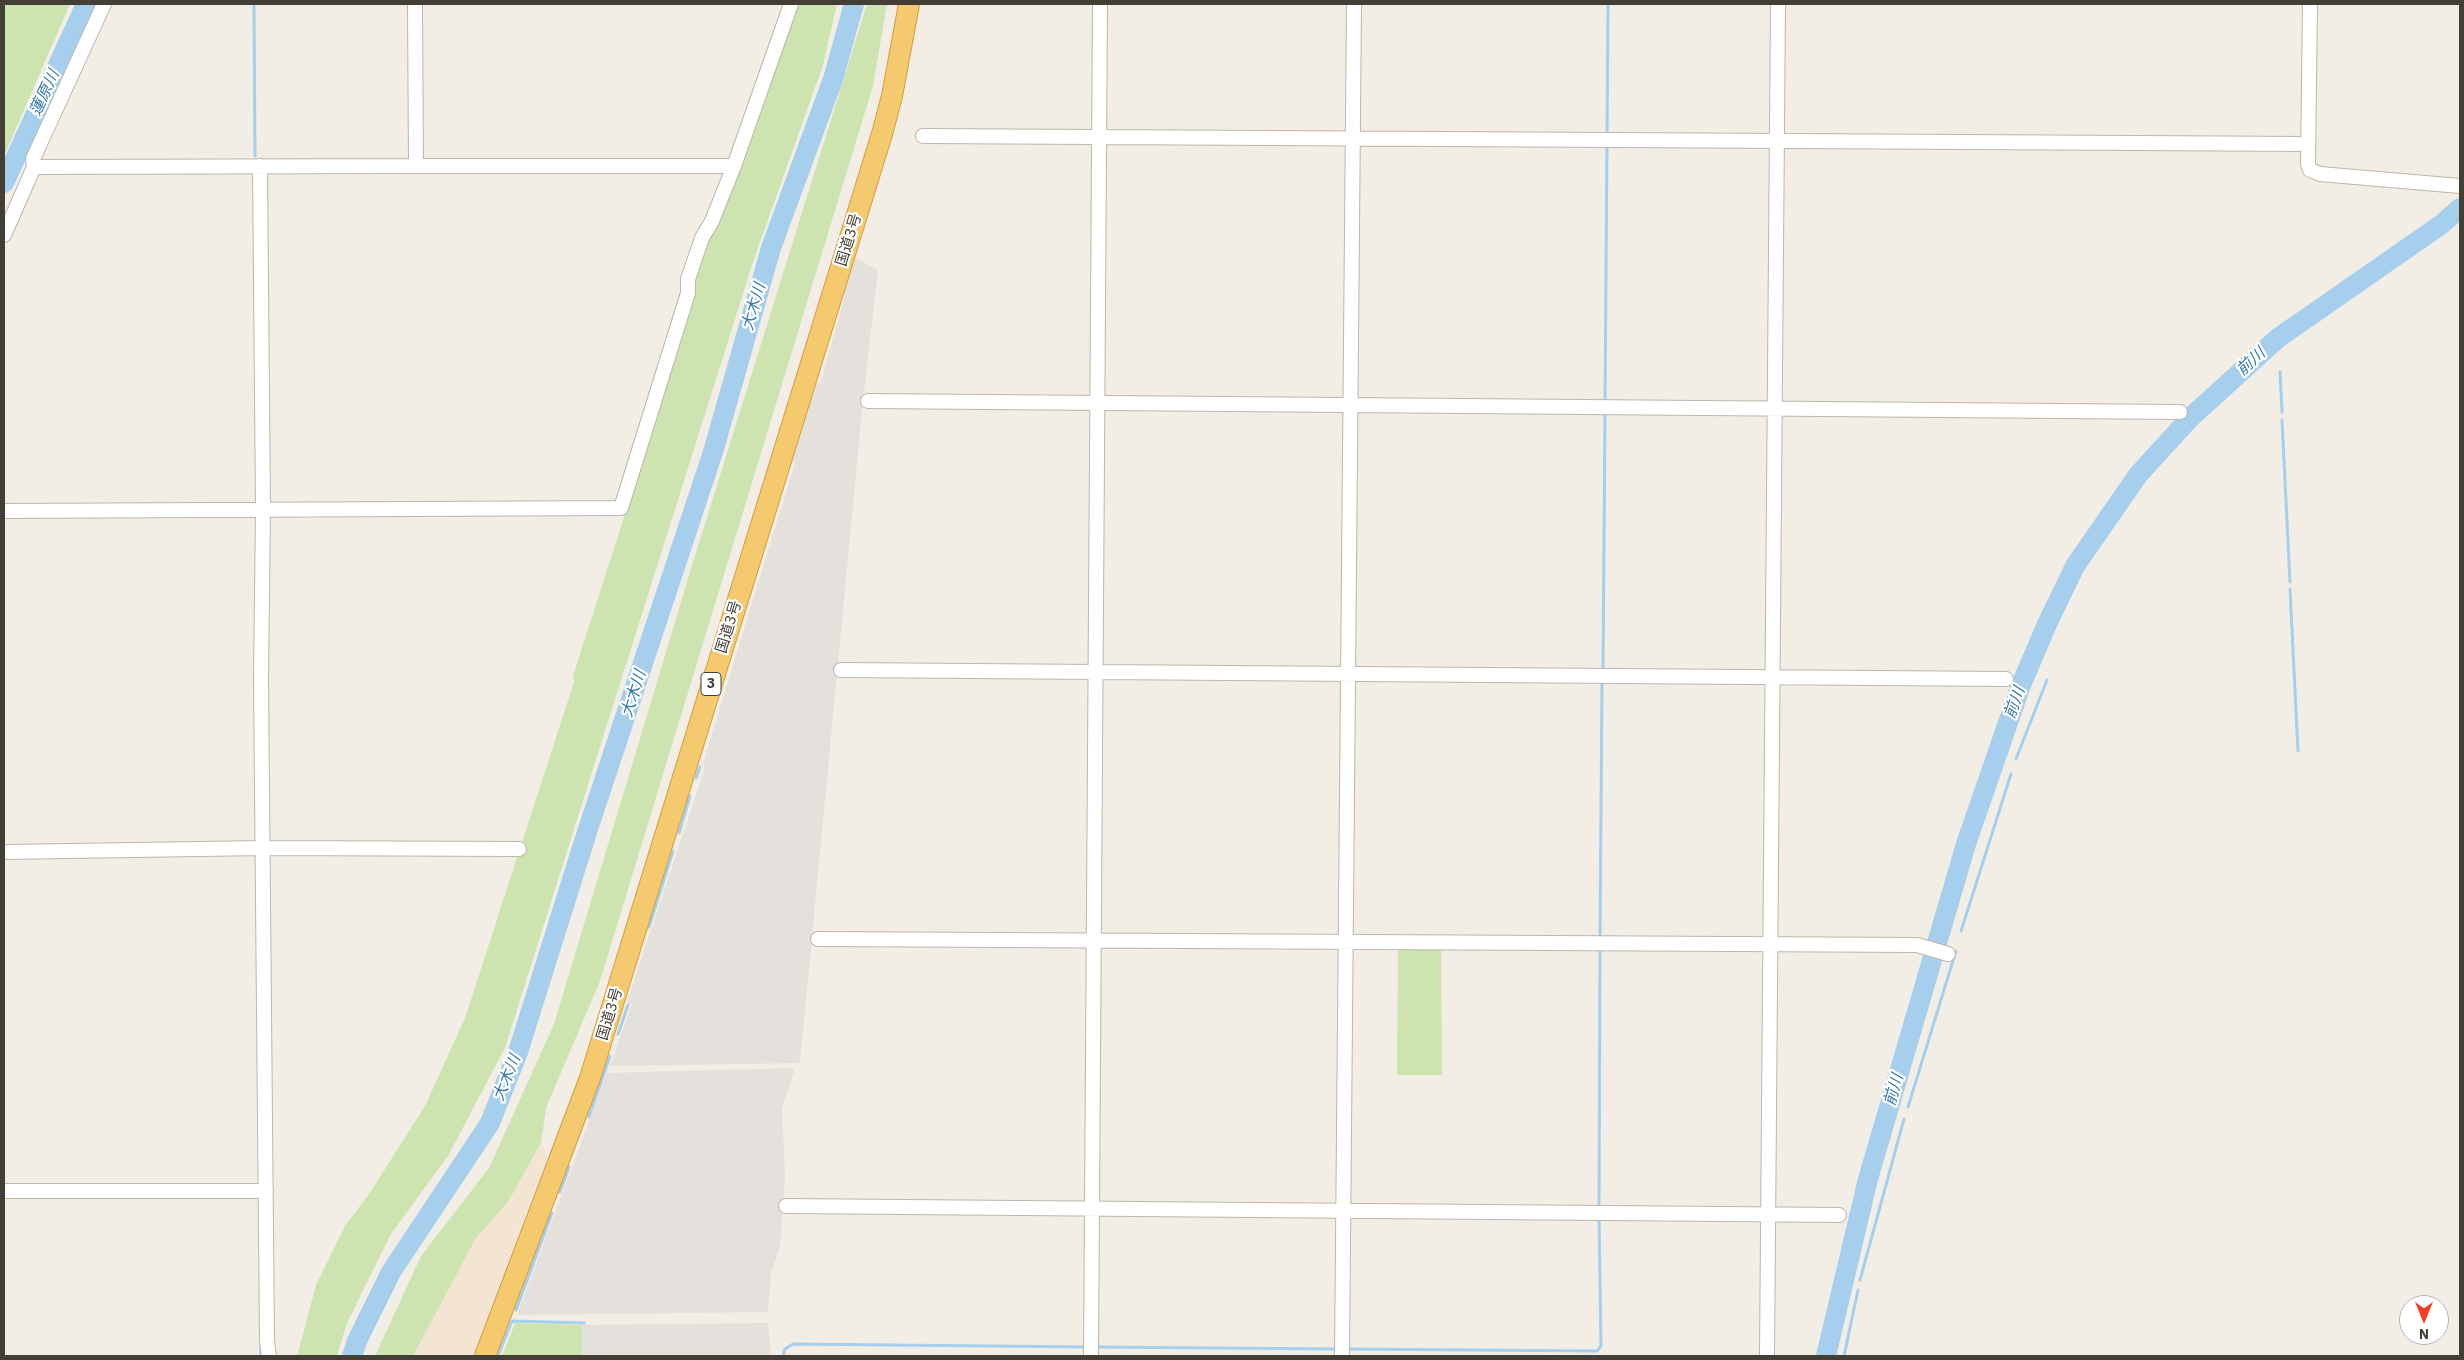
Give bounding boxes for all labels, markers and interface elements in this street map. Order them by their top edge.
water label: 蓮原川 [26,67,64,119]
street label: 国道3号 [832,212,866,268]
water label: 大木川 [738,281,770,333]
water label: 前川 [2233,344,2269,380]
street label: 国道3号 [712,599,746,655]
water label: 大木川 [617,668,651,720]
road number: 3 [701,672,721,696]
water label: 前川 [2001,685,2029,721]
street label: 国道3号 [593,986,627,1042]
water label: 大木川 [489,1052,525,1104]
water label: 前川 [1880,1072,1908,1108]
north arrow [2399,1295,2449,1345]
text: N [2419,1325,2429,1343]

